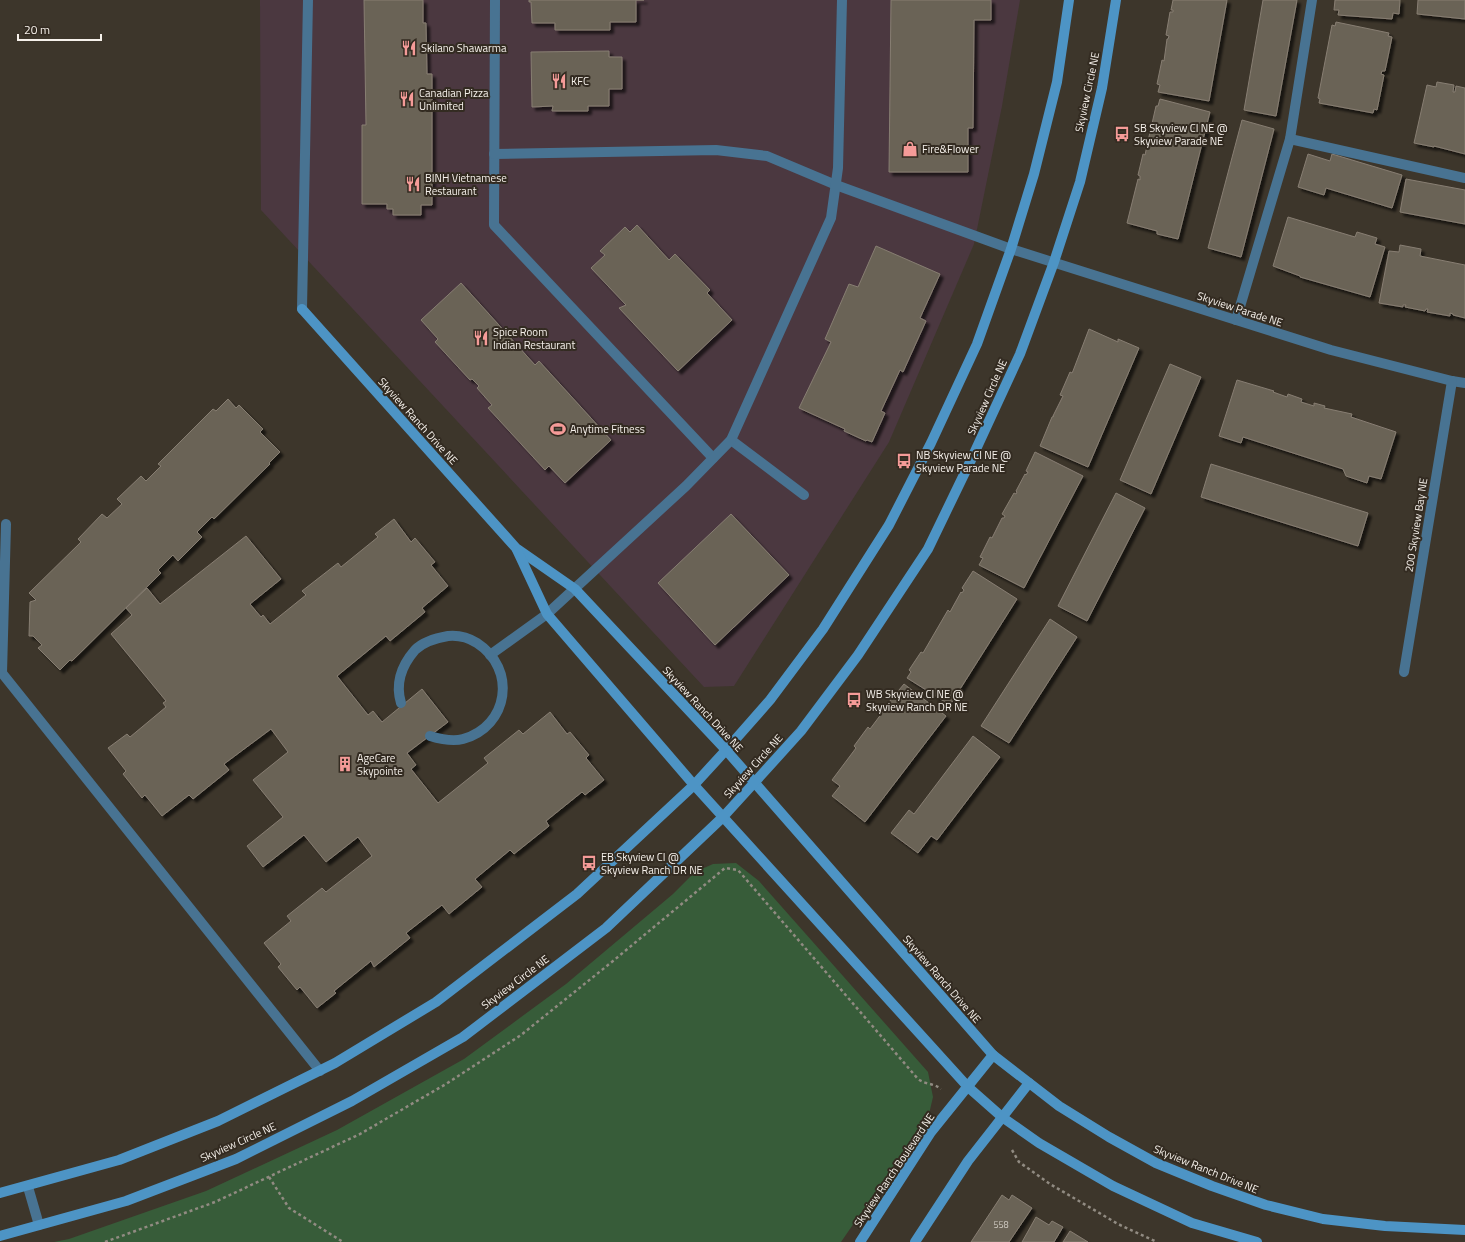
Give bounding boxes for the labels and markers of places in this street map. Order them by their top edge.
restaurant icon: Skilano Shawarma [400,39,418,57]
place label: Skilano Shawarma [421,40,507,56]
restaurant icon: KFC [550,72,568,90]
place label: KFC [571,73,589,89]
place label: Canadian Pizza Unlimited [419,85,489,114]
restaurant icon: Canadian Pizza Unlimited [398,90,416,108]
place label: SB Skyview CI NE @ Skyview Parade NE [1134,120,1228,149]
bus stop icon: SB Skyview CI NE @ Skyview Parade NE [1113,125,1131,143]
shop icon: Fire&Flower [901,140,919,158]
place label: Fire&Flower [922,141,979,157]
place label: BINH Vietnamese Restaurant [425,170,507,199]
restaurant icon: BINH Vietnamese Restaurant [404,175,422,193]
place label: Spice Room Indian Restaurant [493,324,575,353]
restaurant icon: Spice Room Indian Restaurant [472,329,490,347]
sports icon: Anytime Fitness [549,420,567,438]
place label: Anytime Fitness [570,421,645,437]
place label: NB Skyview CI NE @ Skyview Parade NE [916,447,1011,476]
bus stop icon: NB Skyview CI NE @ Skyview Parade NE [895,452,913,470]
place label: WB Skyview CI NE @ Skyview Ranch DR NE [866,686,968,715]
bus stop icon: WB Skyview CI NE @ Skyview Ranch DR NE [845,691,863,709]
place label: AgeCare Skypointe [357,750,403,779]
building icon: AgeCare Skypointe [336,755,354,773]
place label: EB Skyview CI @ Skyview Ranch DR NE [601,849,703,878]
bus stop icon: EB Skyview CI @ Skyview Ranch DR NE [580,854,598,872]

